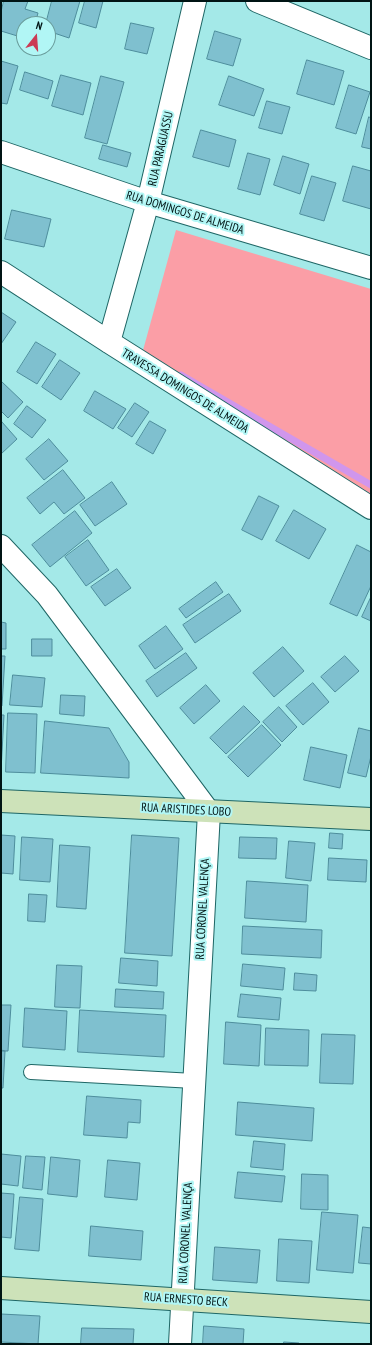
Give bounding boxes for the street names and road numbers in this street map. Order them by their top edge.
street label: RUA PARAGUASSU [145,110,177,188]
street label: RUA DOMINGOS DE ALMEIDA [124,188,246,238]
street label: TRAVESSA DOMINGOS DE ALMEIDA [119,346,251,436]
street label: RUA ARISTIDES LOBO [141,800,231,820]
street label: RUA CORONEL VALENÇA [193,858,213,960]
street label: RUA CORONEL VALENÇA [176,1182,196,1284]
street label: RUA ERNESTO BECK [144,1290,228,1310]

